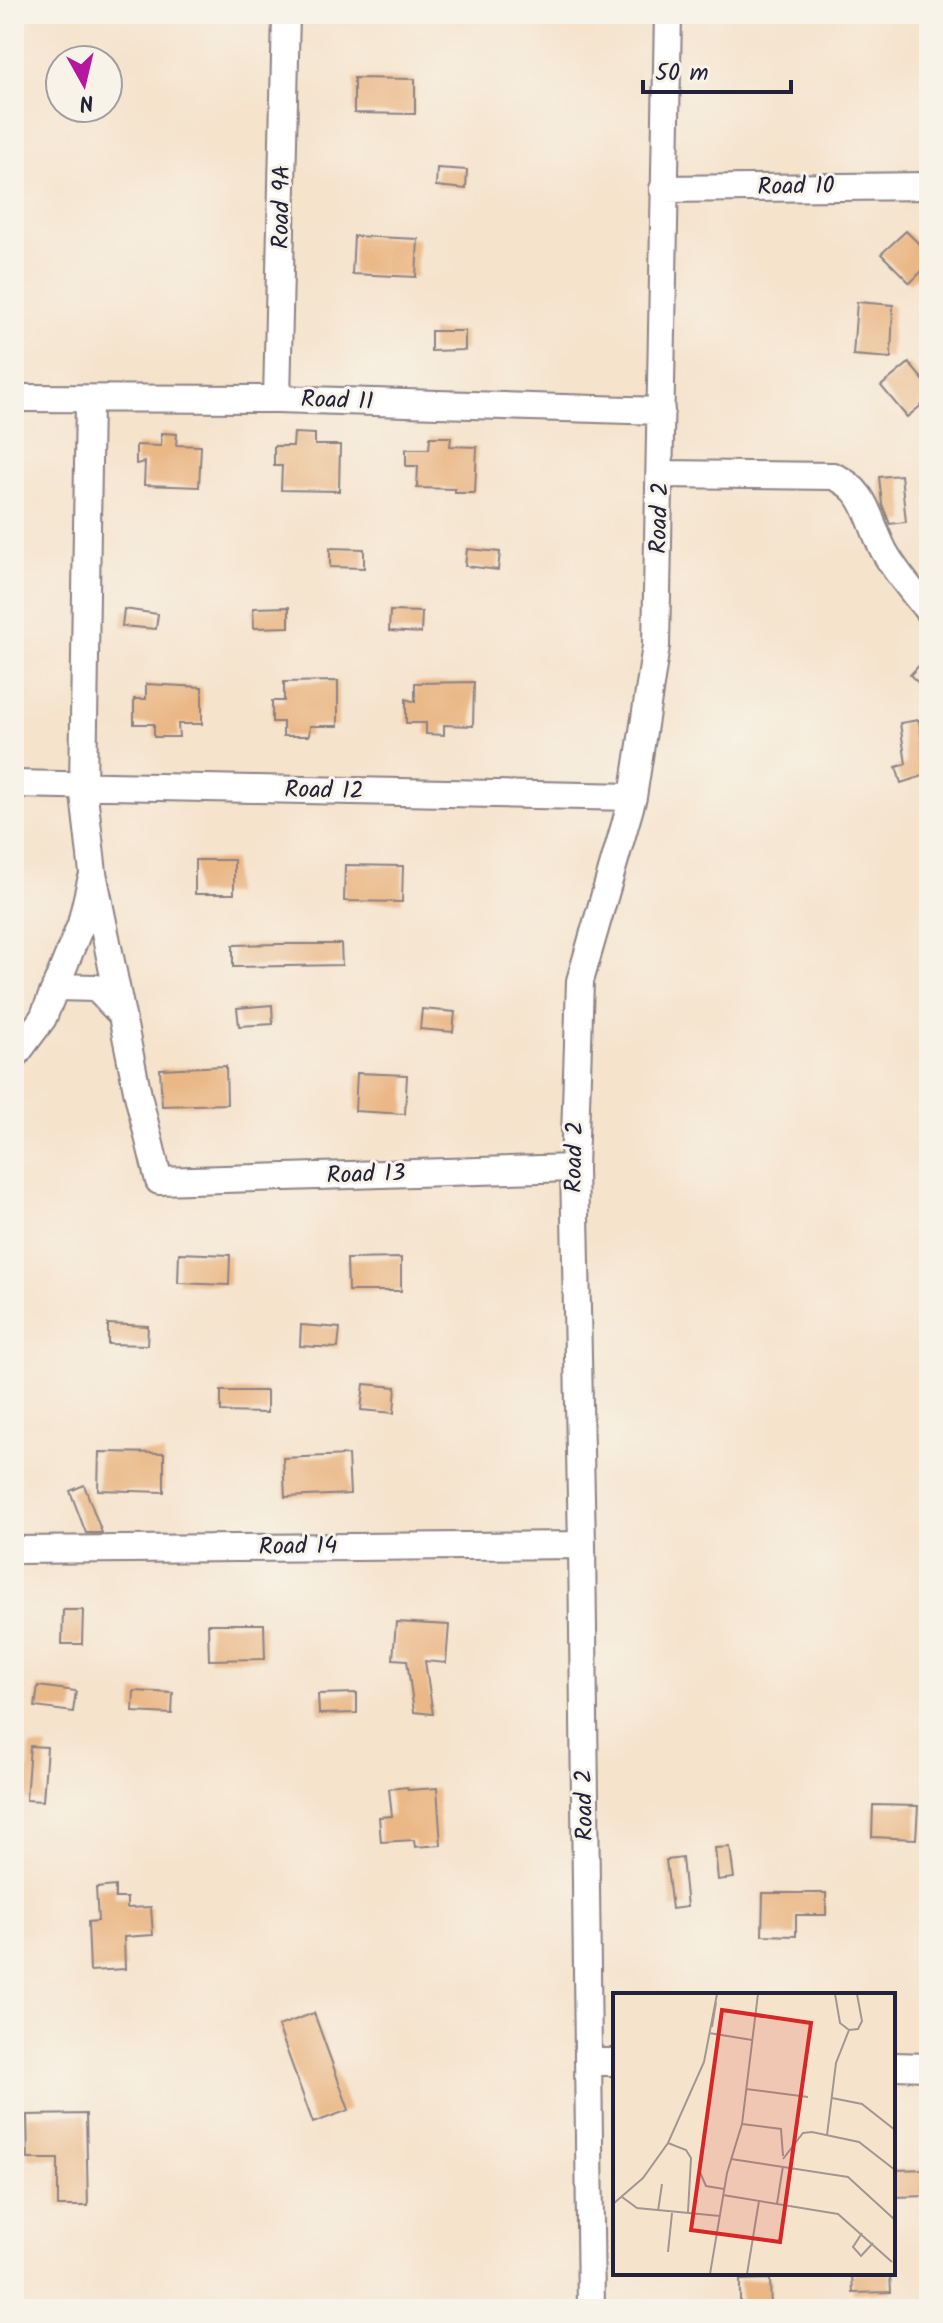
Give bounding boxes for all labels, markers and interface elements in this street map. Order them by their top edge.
north arrow [44,44,124,124]
scale bar [643,44,791,94]
text: 50 m [655,54,709,93]
text: N [77,83,96,120]
street label: Road 9A [262,165,302,249]
street label: Road 10 [757,167,835,207]
street label: Road 11 [300,380,374,422]
street label: Road 2 [639,481,681,555]
street label: Road 12 [284,771,364,811]
street label: Road 2 [555,1121,595,1193]
street label: Road 13 [326,1154,406,1196]
street label: Road 14 [258,1527,338,1567]
street label: Road 2 [565,1769,605,1841]
inset map [613,1993,895,2275]

